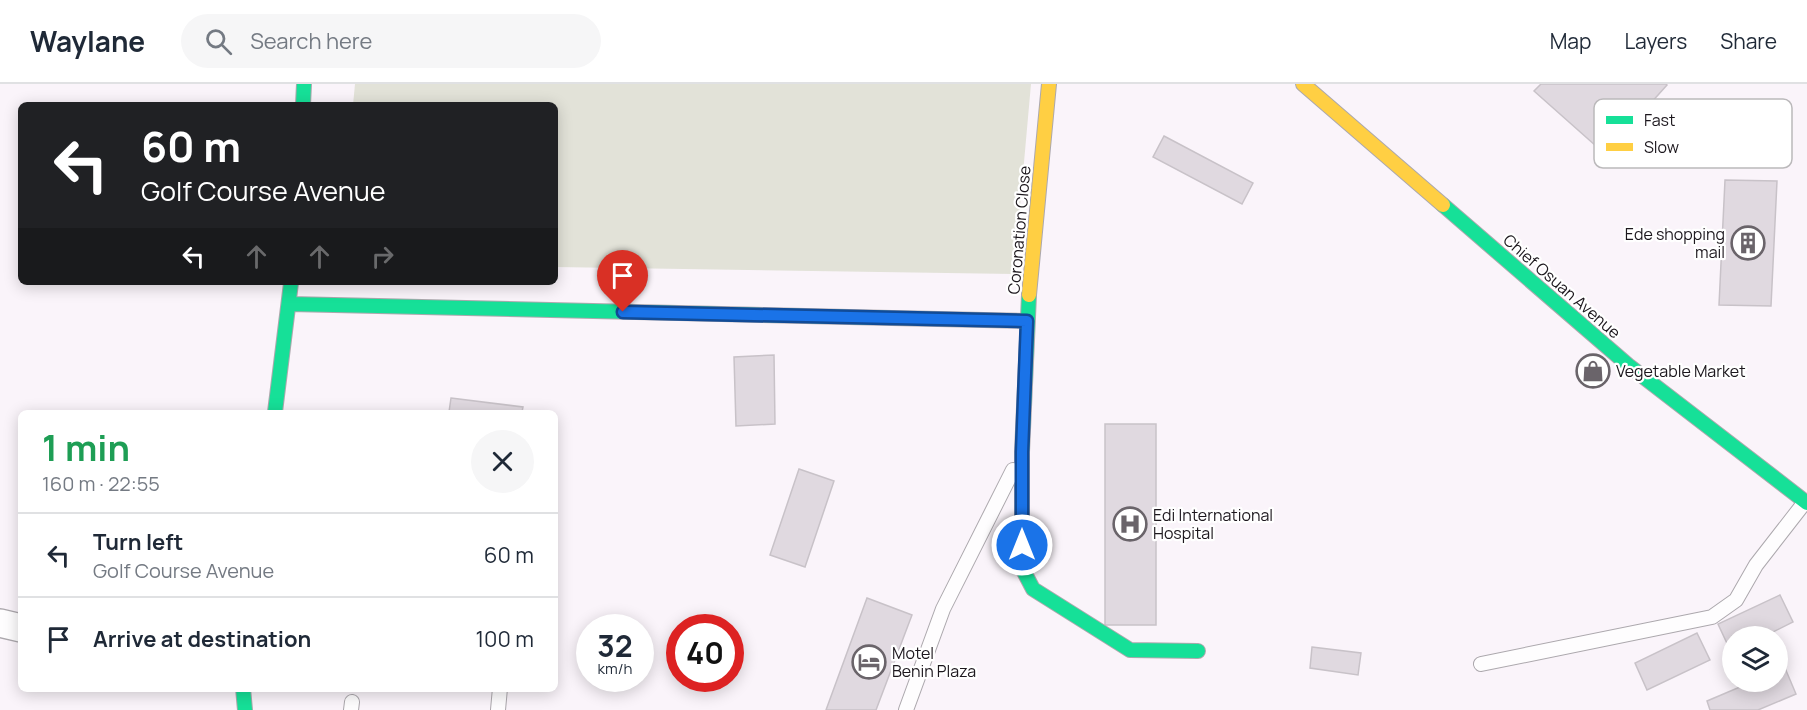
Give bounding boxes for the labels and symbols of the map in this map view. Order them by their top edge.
legend [1594,99,1792,168]
text: Fast [1644,109,1675,131]
text: Slow [1644,136,1679,158]
street label: Coronation Close [1002,165,1036,295]
place label: Ede shopping mail [1625,223,1725,263]
building icon: Ede shopping mail [1730,225,1766,261]
street label: Chief Osuan Avenue [1499,229,1625,343]
pin [597,250,648,312]
shop icon: Vegetable Market [1575,353,1611,389]
place label: Vegetable Market [1616,360,1746,382]
place label: Edi International Hospital [1153,504,1273,544]
hospital icon: Edi International Hospital [1112,506,1148,542]
position arrow [990,513,1054,577]
speed limit sign: 40 [666,614,744,692]
place label: Motel Benin Plaza [892,642,976,682]
hotel icon: Motel Benin Plaza [851,644,887,680]

